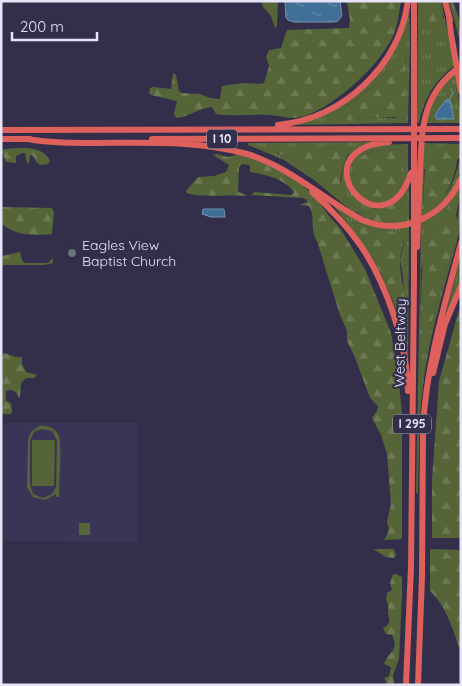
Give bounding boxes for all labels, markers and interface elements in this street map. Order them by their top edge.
scale bar [12,10,98,42]
text: 200 m [20,17,64,36]
road number: I 10 [207,130,237,148]
place label: Eagles View Baptist Church [82,236,176,270]
marker: Eagles View Baptist Church [66,247,78,259]
street label: West Beltway [390,298,410,388]
road number: I 295 [393,414,431,434]

